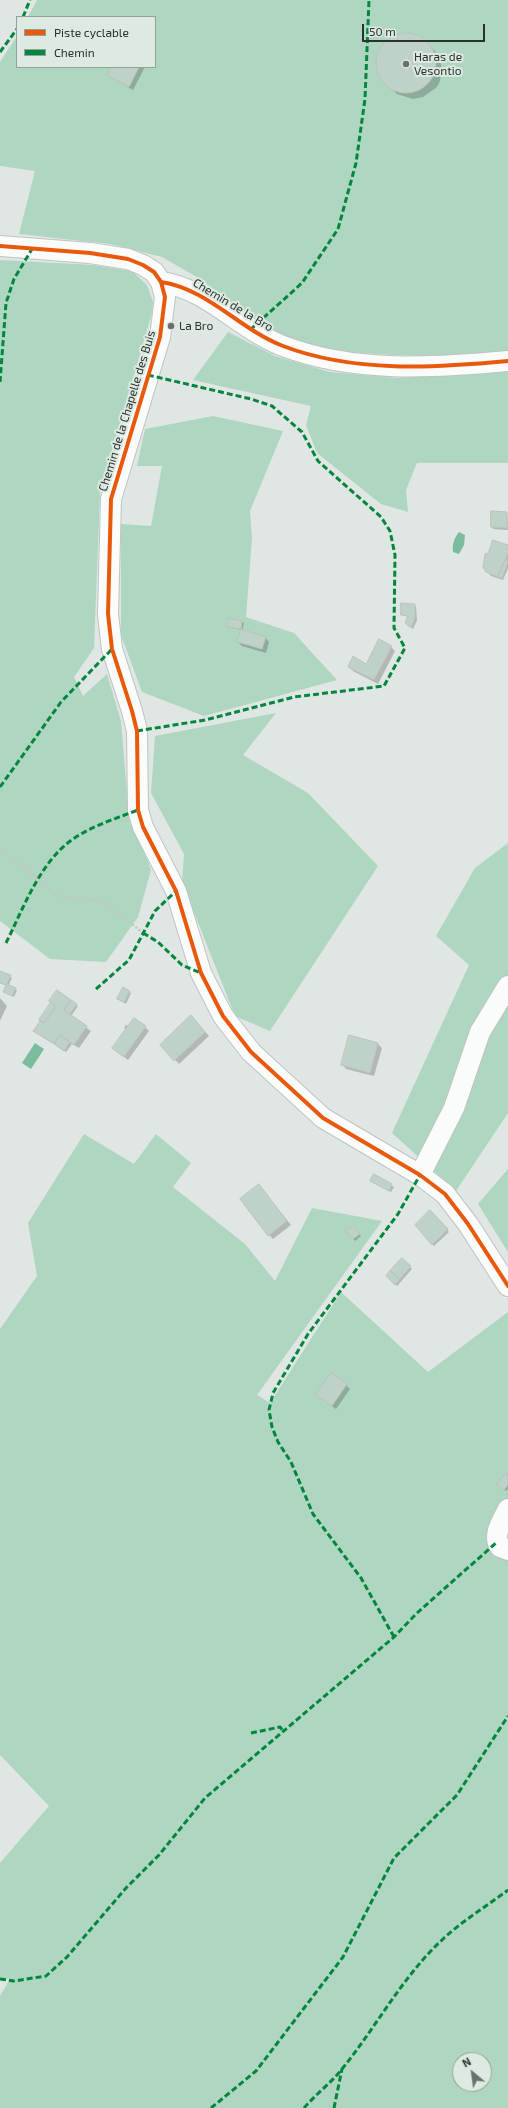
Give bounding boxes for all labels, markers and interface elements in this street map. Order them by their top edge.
legend [16,16,156,68]
scale bar [364,16,487,42]
text: 50 m [369,24,396,38]
text: Piste cyclable [54,25,129,39]
text: Chemin [54,45,95,59]
place label: Haras de Vesontio [414,50,462,78]
marker: Haras de Vesontio [401,59,411,69]
street label: Chemin de la Bro [190,275,276,335]
place label: La Bro [179,319,213,333]
marker: La Bro [166,321,176,331]
street label: Chemin de la Chapelle des Buis [96,329,158,493]
north arrow [452,2052,492,2092]
text: N [460,2054,473,2070]

